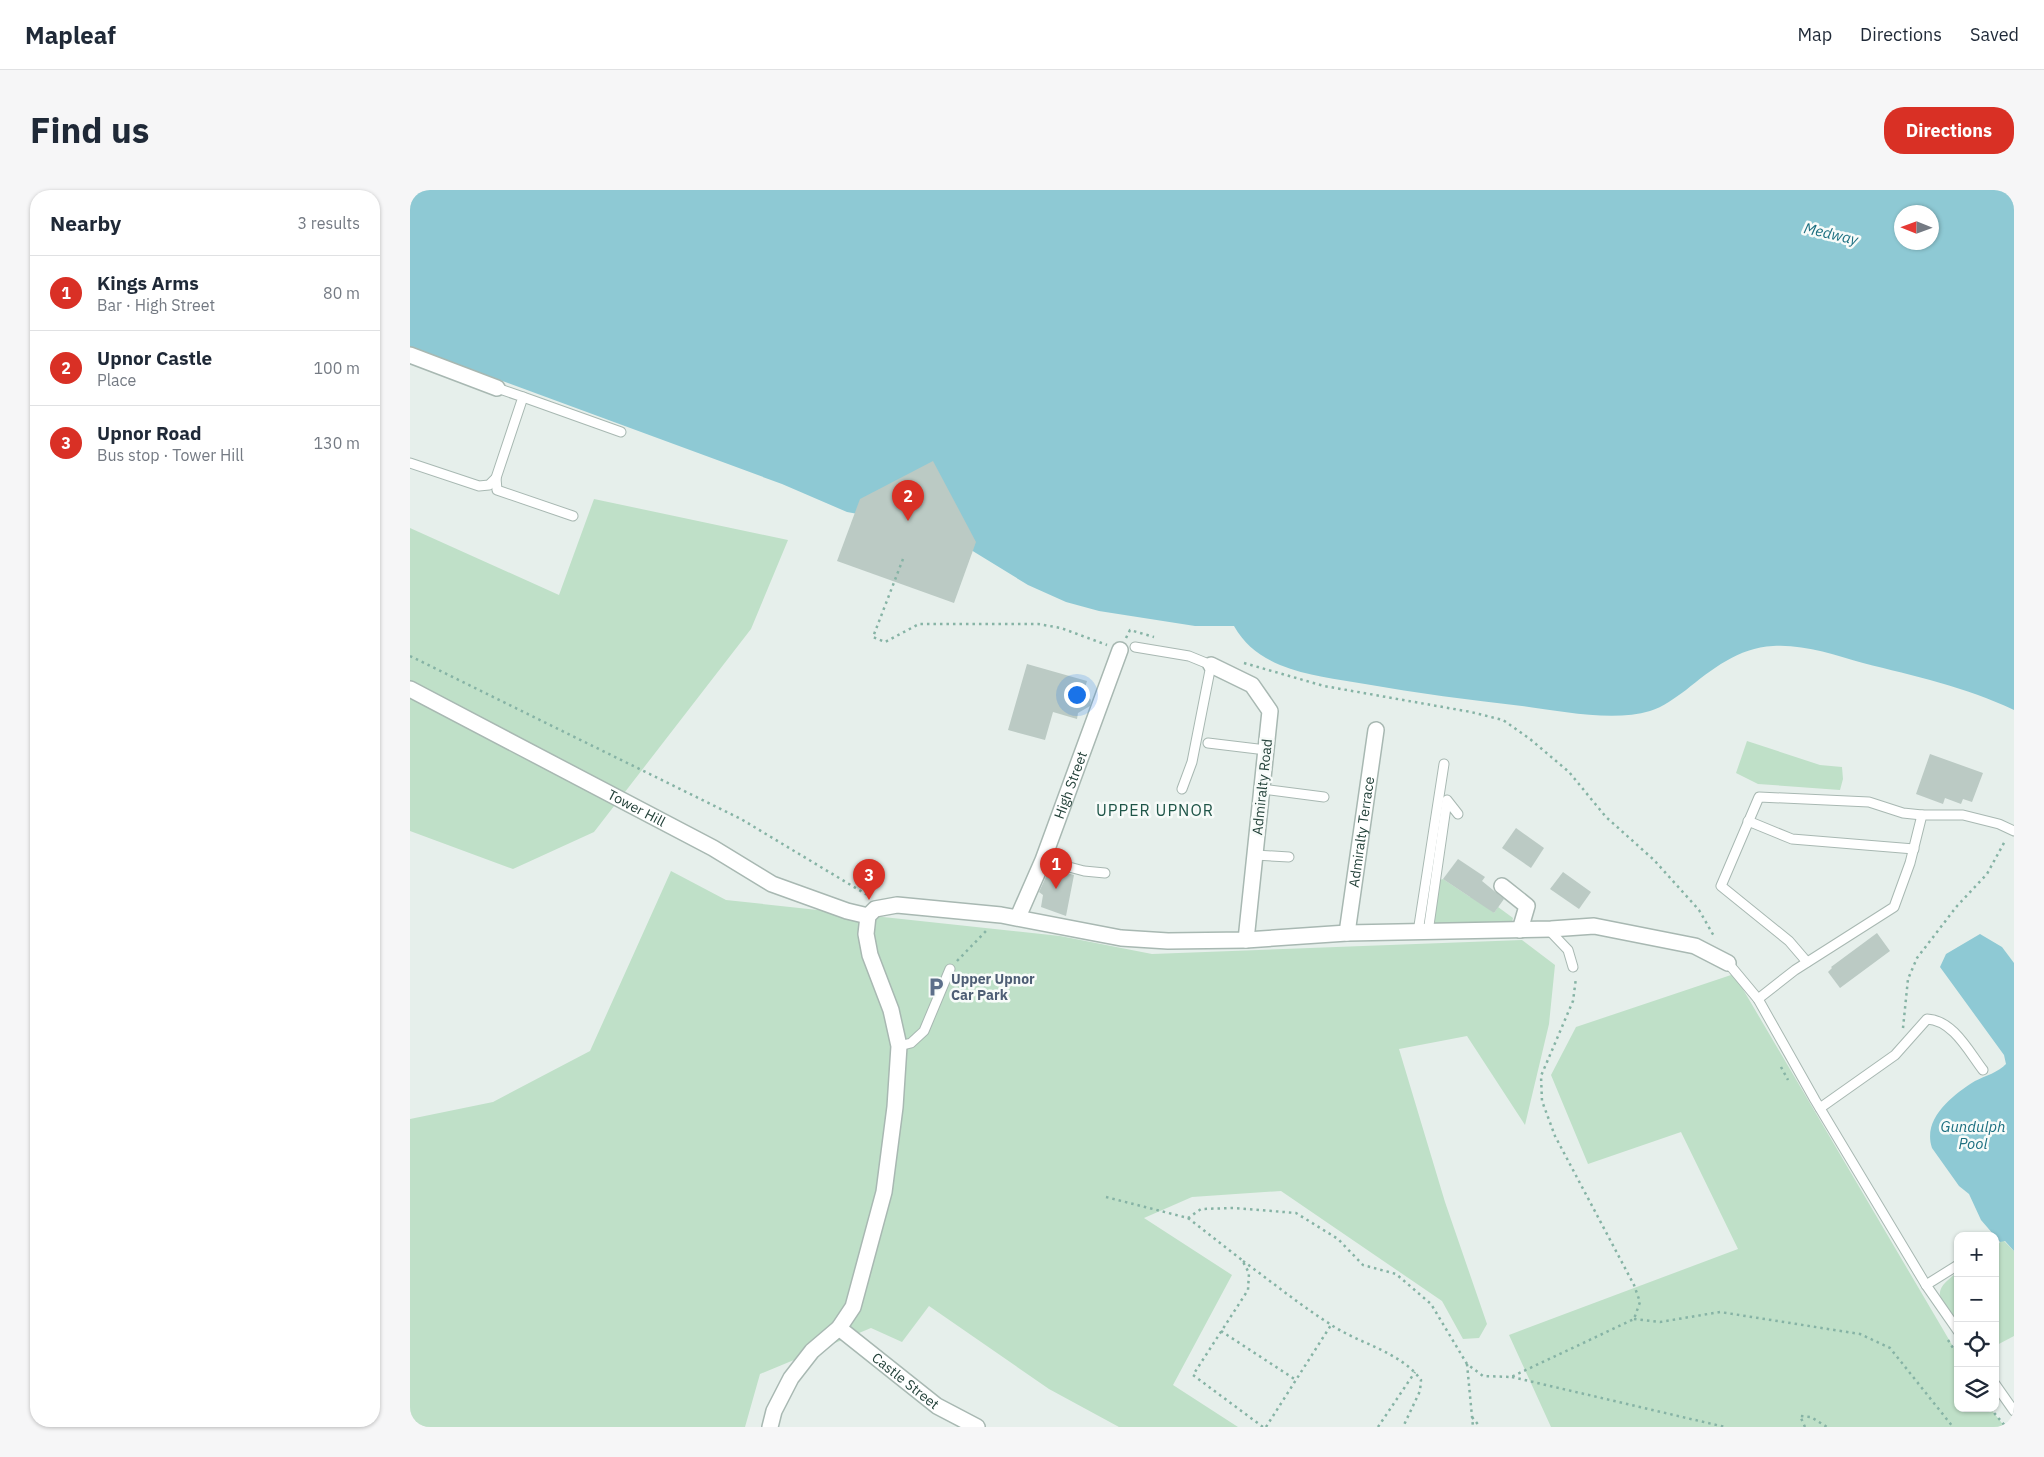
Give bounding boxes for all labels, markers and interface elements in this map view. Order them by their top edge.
text: Mapleaf [25,19,116,51]
text: Map [1797,23,1832,46]
text: Directions [1860,23,1942,46]
text: Saved [1970,23,2019,46]
text: Find us [30,107,149,153]
button: Directions [1884,107,2014,154]
north arrow [1894,205,1939,250]
text: Nearby [50,209,121,237]
text: 3 results [297,213,360,233]
water label: Medway [1802,218,1861,249]
text: Kings Arms [97,271,199,295]
text: 1 [61,283,71,303]
text: 80 m [323,283,360,303]
text: Bar · High Street [97,295,215,315]
text: Upnor Castle [97,346,212,370]
text: 2 [61,358,71,378]
text: 100 m [313,358,360,378]
text: Place [97,370,136,390]
text: Upnor Road [97,421,202,445]
text: 3 [61,433,71,453]
text: 130 m [313,433,360,453]
text: Bus stop · Tower Hill [97,445,244,465]
pin: 2 [892,480,924,521]
your location [1064,682,1090,708]
street label: Admiralty Road [1248,738,1276,836]
street label: High Street [1050,749,1091,821]
street label: Admiralty Terrace [1345,775,1378,889]
street label: Tower Hill [605,785,669,831]
district label: UPPER UPNOR [1096,800,1214,820]
pin: 1 [1040,848,1072,889]
pin: 3 [853,859,885,900]
place label: Upper Upnor Car Park [951,970,1035,1004]
parking icon: Upper Upnor Car Park [925,976,947,998]
water label: Gundulph Pool [1940,1117,2006,1153]
map controls [1954,1232,1999,1412]
button: + [1954,1232,1999,1277]
button: − [1954,1277,1999,1322]
button: locate [1954,1322,1999,1367]
street label: Castle Street [868,1349,943,1413]
button: layers [1954,1367,1999,1412]

